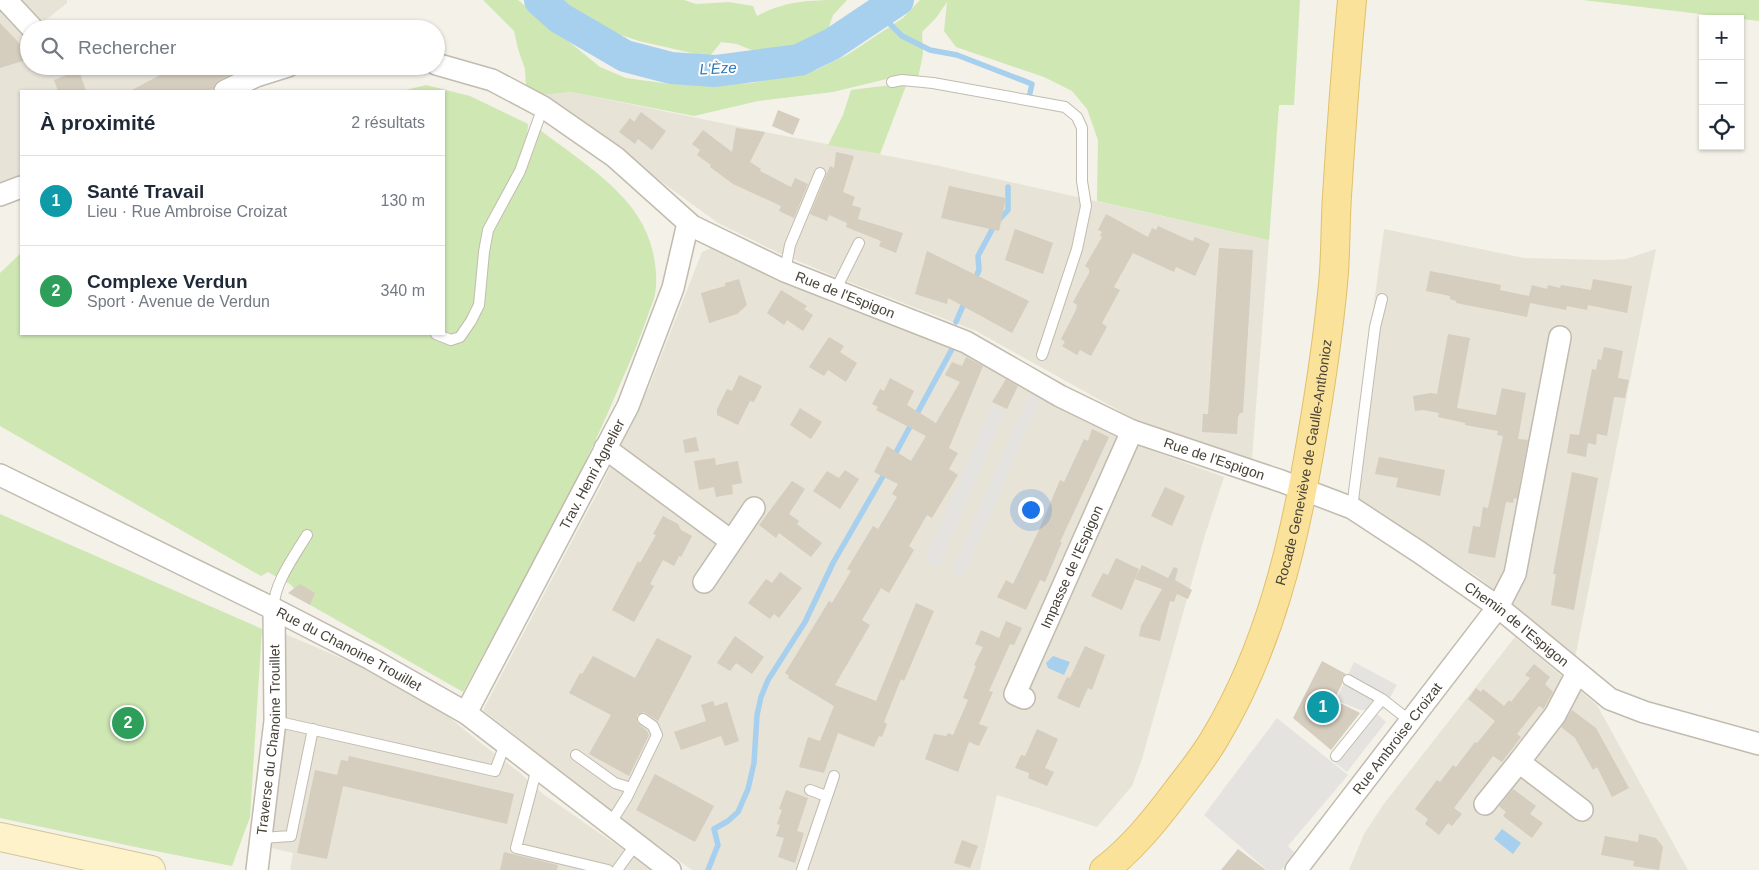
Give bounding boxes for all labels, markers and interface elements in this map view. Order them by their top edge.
map controls [1699,15,1744,150]
button: + [1699,15,1744,60]
search box [20,20,445,75]
icon: search [38,34,66,62]
text: Rechercher [78,37,176,58]
water label: L'Èze [699,59,737,77]
button: − [1699,60,1744,105]
button: locate [1699,105,1744,150]
text: À proximité [40,111,156,134]
text: 2 résultats [351,114,425,131]
text: Santé Travail [87,181,204,202]
text: 1 [52,192,60,209]
text: 130 m [381,192,425,209]
text: Lieu · Rue Ambroise Croizat [87,203,287,220]
street label: Rue de l'Espigon [793,268,897,321]
text: Complexe Verdun [87,271,248,292]
text: 2 [52,282,60,299]
text: 340 m [381,282,425,299]
text: Sport · Avenue de Verdun [87,293,270,310]
street label: Rocade Geneviève de Gaulle-Anthonioz [1272,338,1335,587]
street label: Trav. Henri Agnelier [556,416,628,532]
street label: Rue de l'Espigon [1162,434,1267,483]
your location [1018,497,1044,523]
street label: Impasse de l'Espigon [1037,503,1106,631]
street label: Chemin de l'Espigon [1462,578,1572,670]
street label: Rue du Chanoine Trouillet [274,604,425,694]
street label: Traverse du Chanoine Trouillet [253,644,283,836]
street label: Rue Ambroise Croizat [1349,679,1445,797]
pin: 1 [1307,688,1339,726]
pin: 2 [112,704,144,742]

